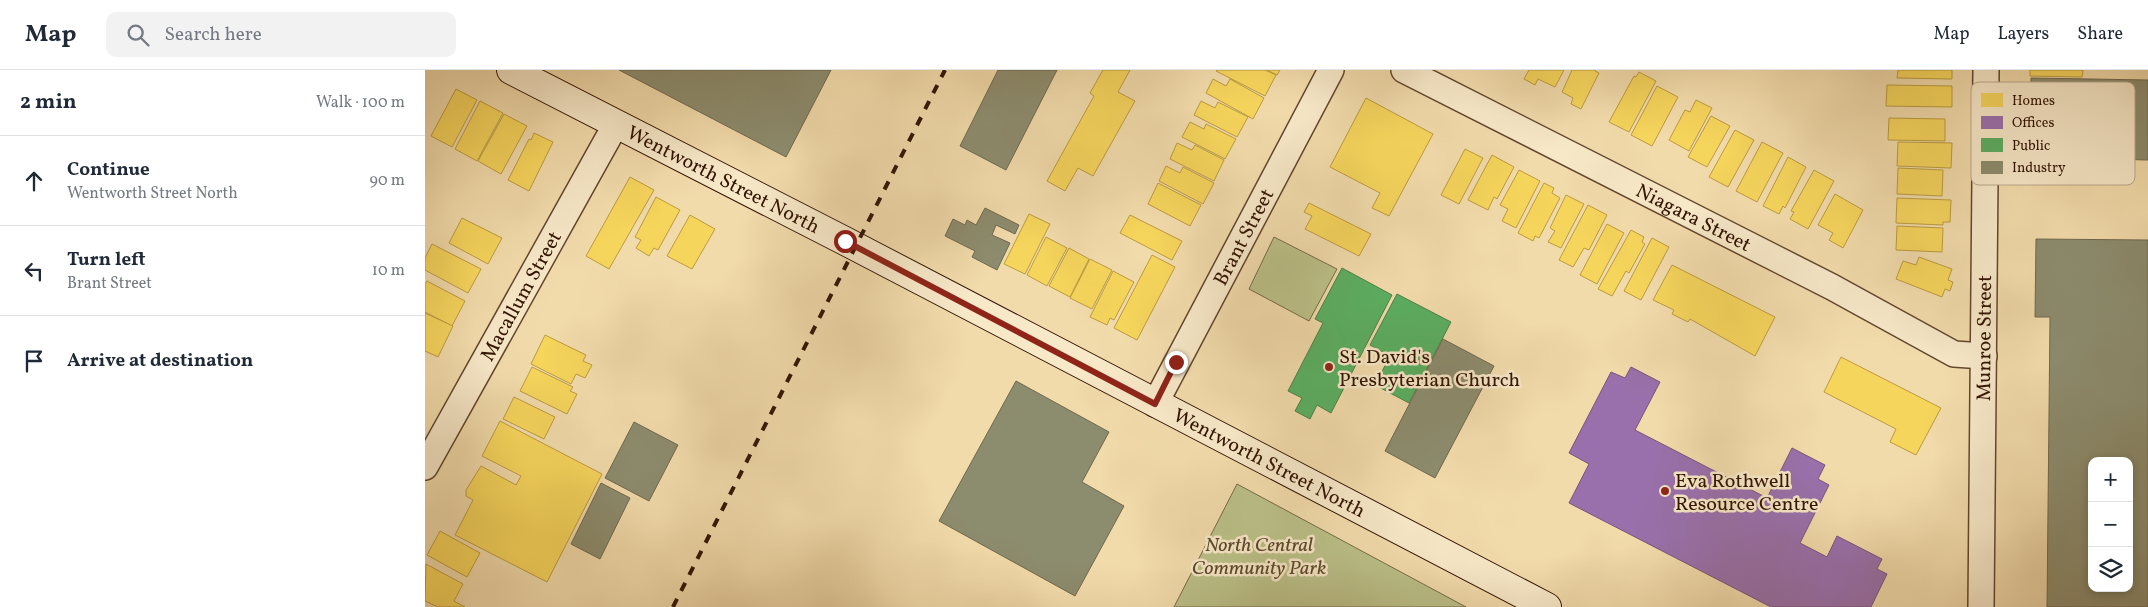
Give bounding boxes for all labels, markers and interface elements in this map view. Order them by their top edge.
search box [106,12,456,57]
text: Map [25,18,76,52]
icon: search [124,21,152,49]
text: Search here [164,22,262,48]
text: Map [1933,22,1969,47]
text: Layers [1997,22,2049,47]
text: Share [2077,22,2123,47]
legend [1971,82,2135,185]
text: 2 min [20,88,77,117]
text: Walk · 100 m [316,92,405,114]
text: Homes [2012,92,2055,111]
text: Offices [2012,114,2054,133]
street label: Wentworth Street North [621,120,824,242]
text: Public [2012,137,2050,156]
text: Continue [67,157,150,183]
text: Industry [2012,159,2066,178]
icon: ahead [20,167,48,195]
text: 90 m [369,170,405,192]
street label: Niagara Street [1631,178,1755,260]
text: Wentworth Street North [67,183,238,205]
street label: Brant Street [1208,184,1282,291]
street label: Macallum Street [475,227,570,367]
route start [834,230,857,253]
text: Turn left [67,247,146,273]
icon: left [20,257,48,285]
text: 10 m [372,260,405,282]
text: Brant Street [67,273,152,295]
street label: Munroe Street [1971,275,2000,401]
place label: St. David's Presbyterian Church [1339,344,1520,395]
icon: arrive [20,347,48,375]
text: Arrive at destination [67,348,253,374]
route end [1165,351,1188,374]
marker: St. David's Presbyterian Church [1323,361,1335,373]
street label: Wentworth Street North [1167,402,1370,526]
map controls [2088,457,2133,592]
button: + [2088,457,2133,502]
place label: Eva Rothwell Resource Centre [1675,468,1818,519]
marker: Eva Rothwell Resource Centre [1659,485,1671,497]
button: − [2088,502,2133,547]
park label: North Central Community Park [1192,532,1326,583]
button: layers [2088,547,2133,592]

